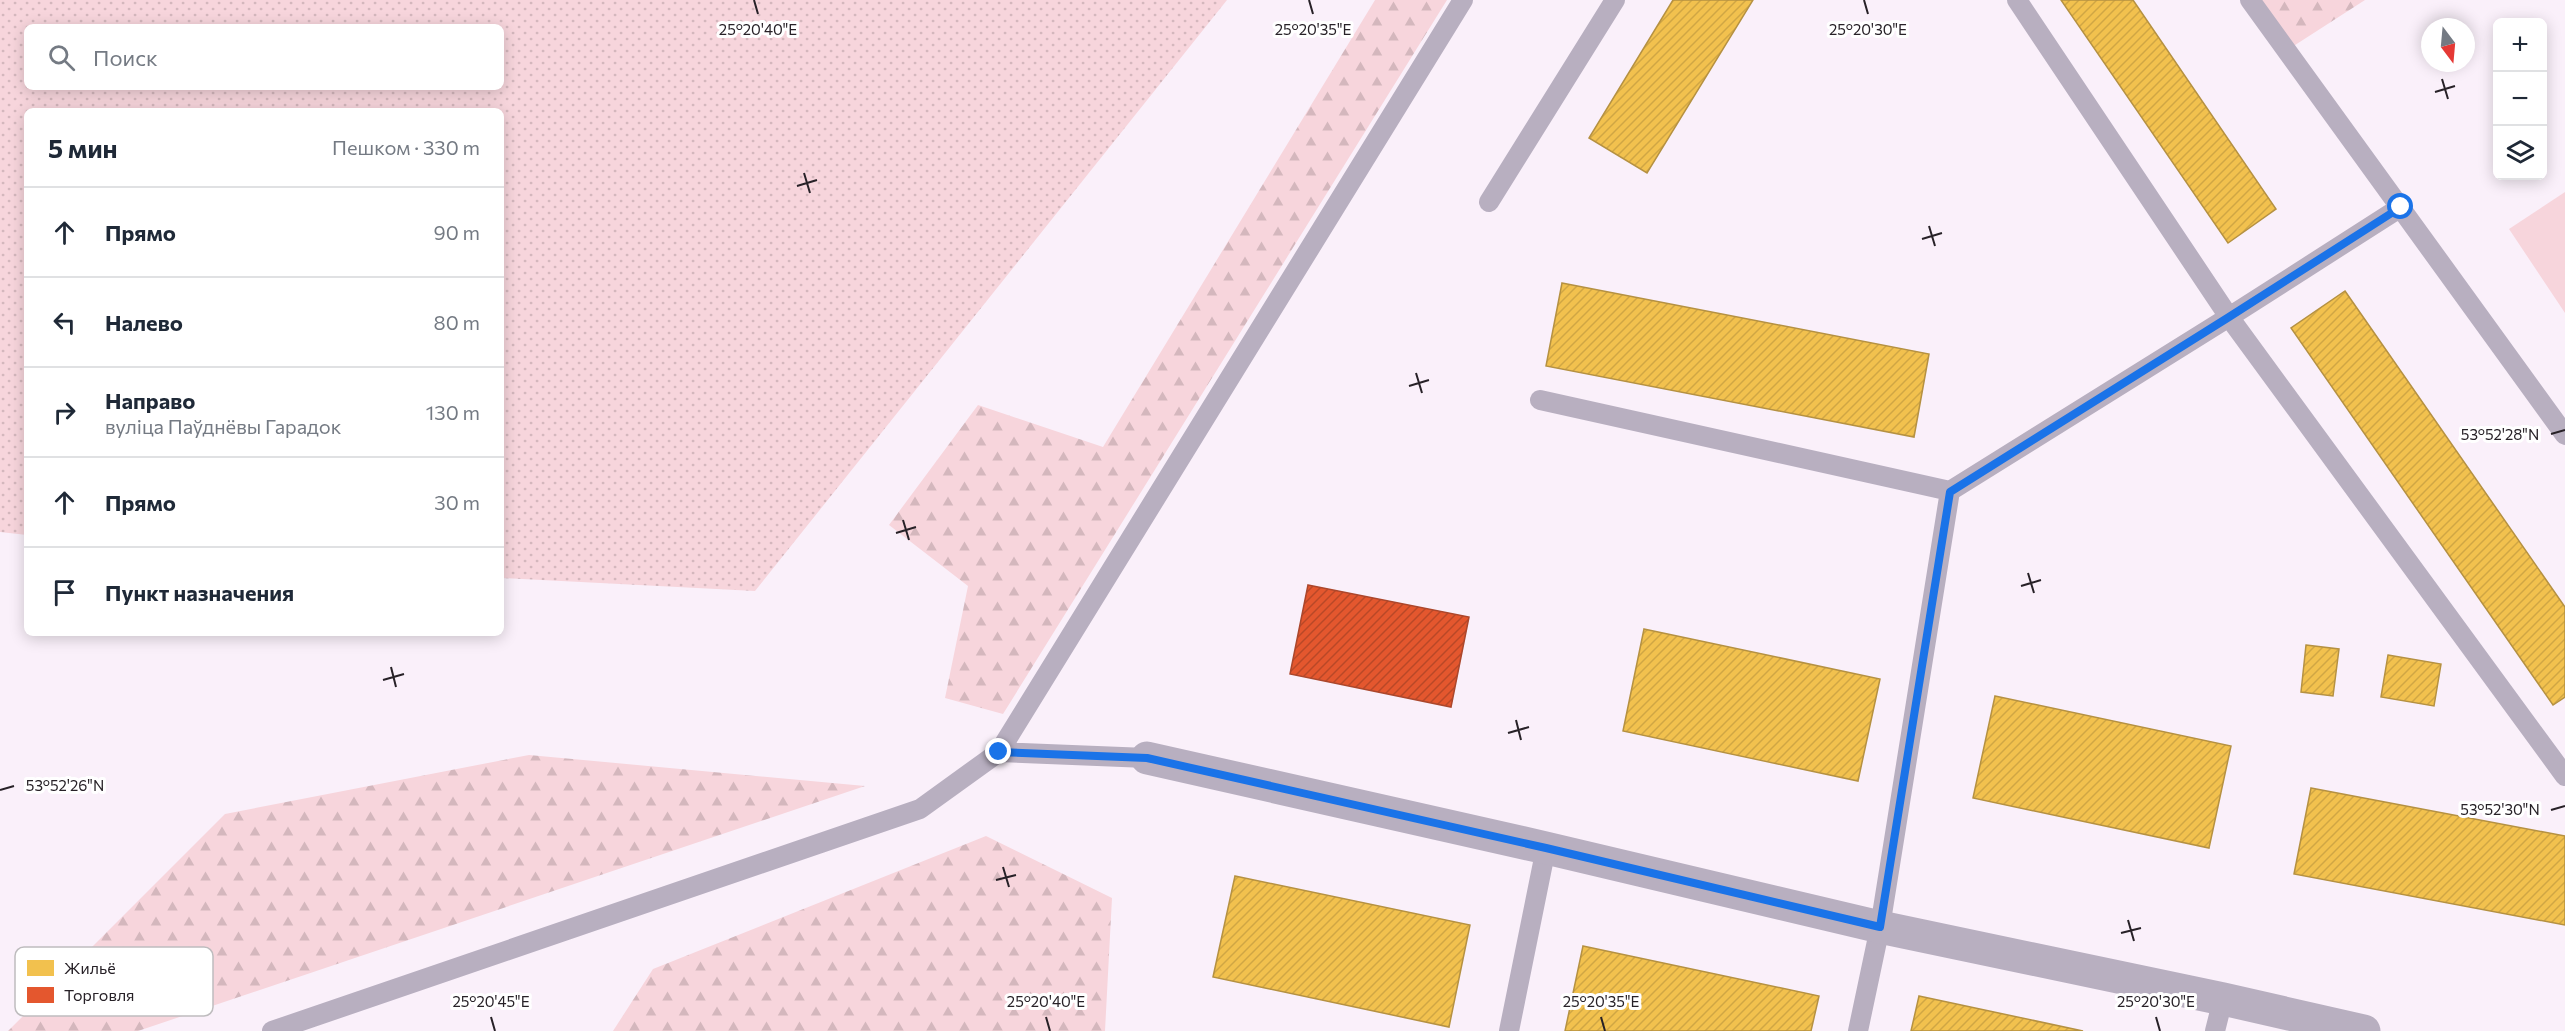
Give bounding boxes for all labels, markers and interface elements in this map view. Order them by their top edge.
north arrow [2421,18,2475,72]
map controls [2493,18,2547,180]
button: + [2493,18,2547,72]
text: 25°20'40"E [719,20,797,38]
text: 25°20'35"E [1275,20,1351,38]
text: 25°20'30"E [1829,20,1907,38]
search box [24,24,504,90]
icon: search [45,41,78,74]
text: Поиск [93,44,158,71]
button: − [2493,72,2547,126]
button: layers [2493,126,2547,180]
text: 5 мин [48,132,118,163]
text: Пешком · 330 m [332,135,480,159]
route start [2387,193,2413,219]
icon: ahead [48,216,81,249]
text: Прямо [105,219,176,246]
text: 90 m [434,220,480,244]
icon: left [48,306,81,339]
text: Налево [105,309,183,336]
text: 80 m [434,310,480,334]
text: Направо [105,387,195,414]
icon: right [48,396,81,429]
text: 130 m [426,400,480,424]
text: вуліца Паўднёвы Гарадок [105,414,341,438]
text: 53°52'28"N [2461,425,2539,443]
icon: ahead [48,486,81,519]
text: Прямо [105,489,176,516]
text: 30 m [434,490,480,514]
icon: arrive [48,576,81,609]
text: Пункт назначения [105,579,294,606]
route end [985,738,1011,764]
text: 53°52'26"N [26,776,104,794]
text: 53°52'30"N [2460,800,2540,818]
legend [15,947,213,1016]
text: Жильё [64,958,116,977]
text: Торговля [64,985,135,1004]
text: 25°20'45"E [452,992,530,1010]
text: 25°20'40"E [1007,992,1085,1010]
text: 25°20'35"E [1563,992,1639,1010]
text: 25°20'30"E [2117,992,2195,1010]

